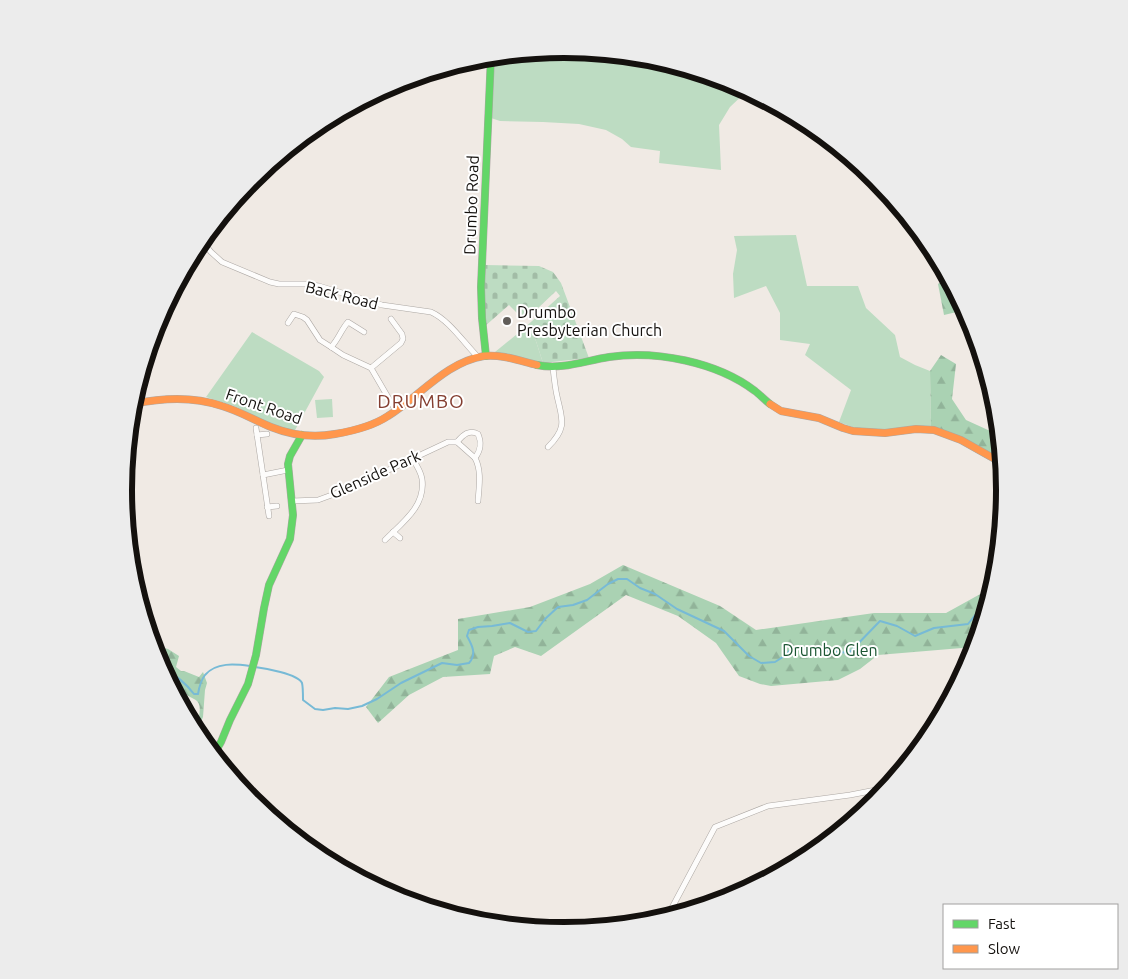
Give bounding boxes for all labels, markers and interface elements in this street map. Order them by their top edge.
street label: Drumbo Road [460,155,482,255]
street label: Back Road [304,277,380,313]
place label: Drumbo Presbyterian Church [517,303,662,339]
marker: Drumbo Presbyterian Church [501,315,513,327]
street label: Front Road [223,385,305,427]
district label: DRUMBO [377,390,465,412]
street label: Glenside Park [327,446,423,502]
park label: Drumbo Glen [782,641,878,659]
legend [943,904,1118,969]
text: Fast [988,915,1016,932]
text: Slow [988,940,1021,957]

